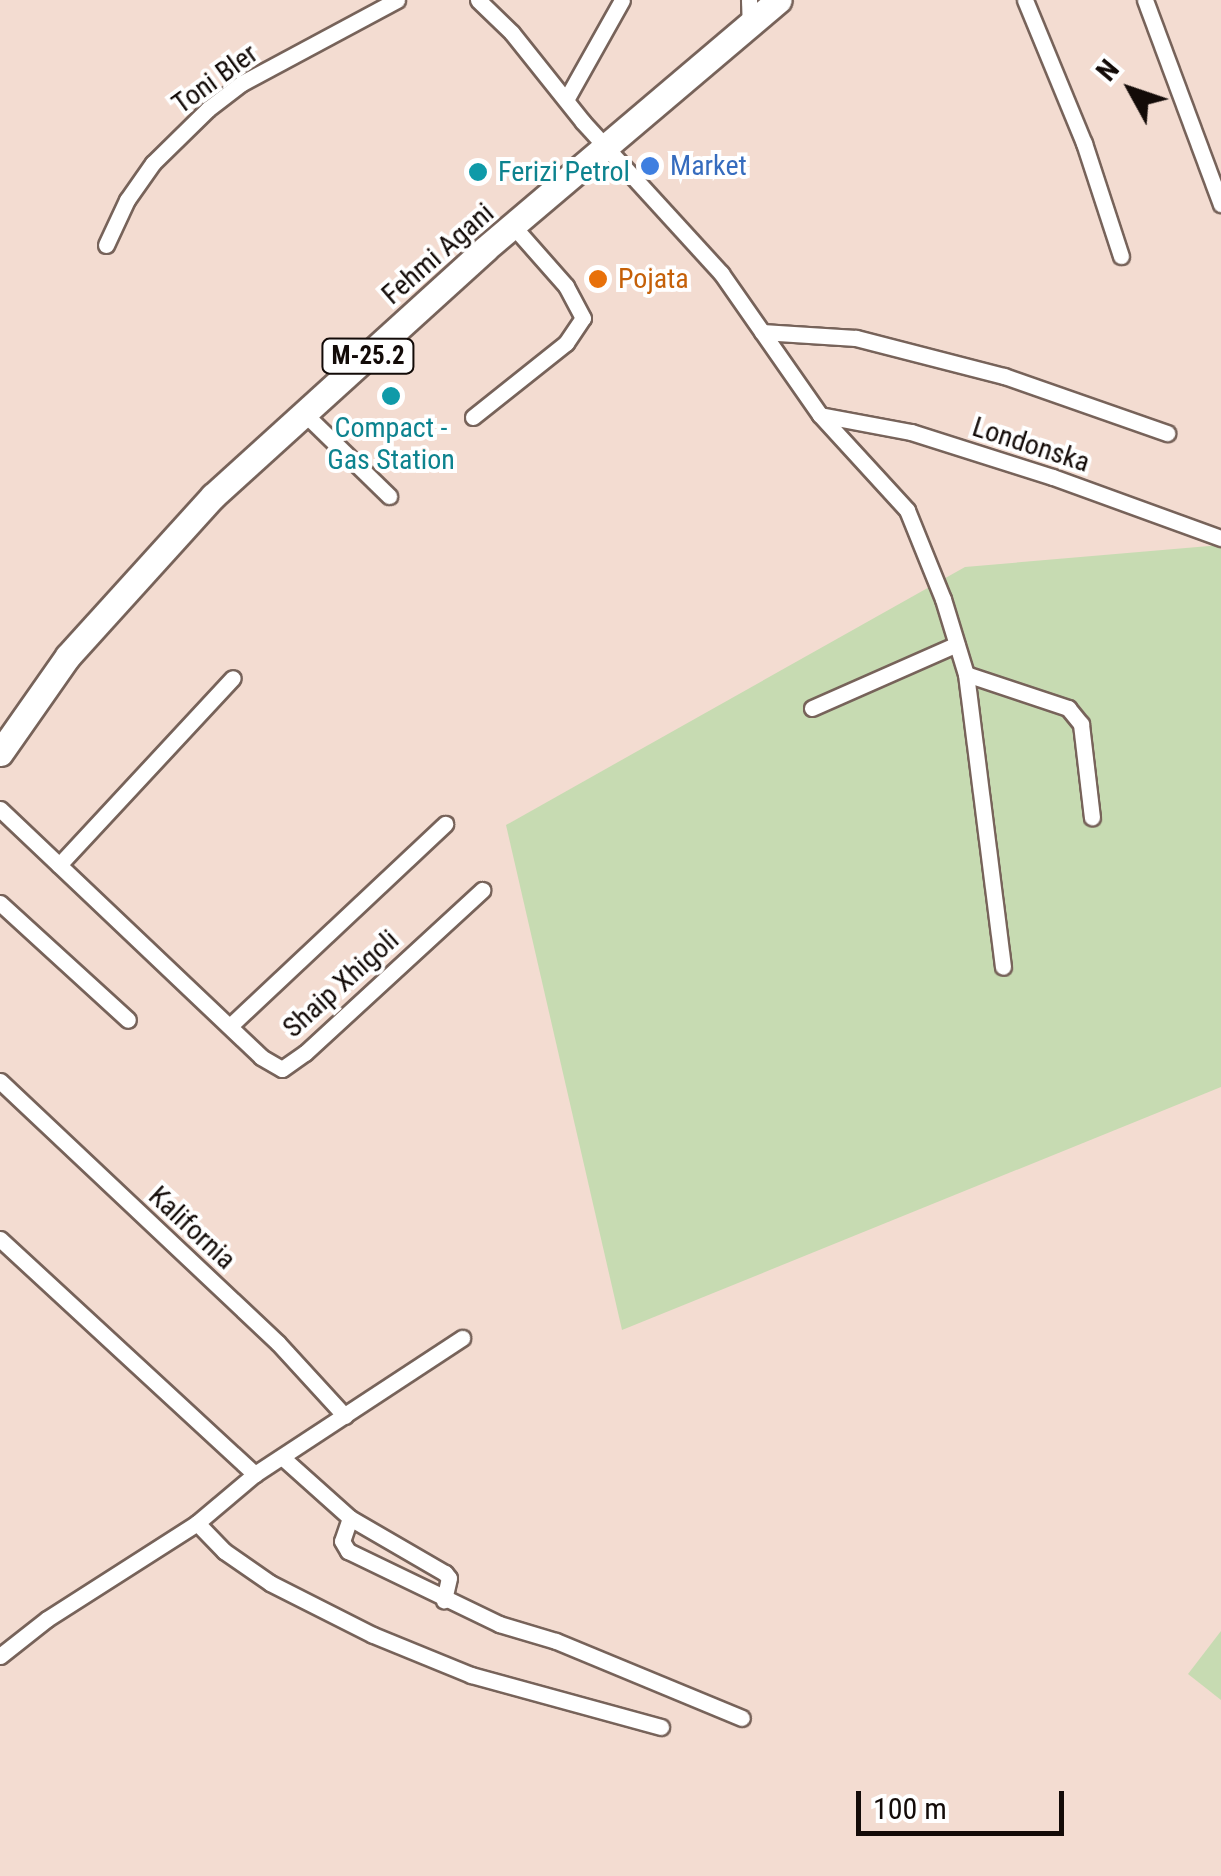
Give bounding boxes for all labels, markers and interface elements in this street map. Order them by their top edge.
street label: Toni Bler [166,37,264,121]
north arrow [1081,40,1181,140]
text: N [1089,53,1126,88]
place label: Market [670,149,747,183]
place label: Ferizi Petrol [498,155,630,189]
marker: Market [639,155,661,177]
marker: Ferizi Petrol [467,161,489,183]
street label: Fehmi Agani [375,196,501,312]
place label: Pojata [618,262,689,296]
marker: Pojata [587,268,609,290]
road number: M-25.2 [320,336,416,376]
marker: Compact - Gas Station [380,385,402,407]
street label: Londonska [968,410,1094,480]
place label: Compact - Gas Station [327,411,455,477]
street label: Shaip Xhigoli [276,923,406,1045]
street label: Kalifornia [142,1179,242,1277]
scale bar [861,1771,1068,1833]
text: 100 m [873,1791,947,1826]

